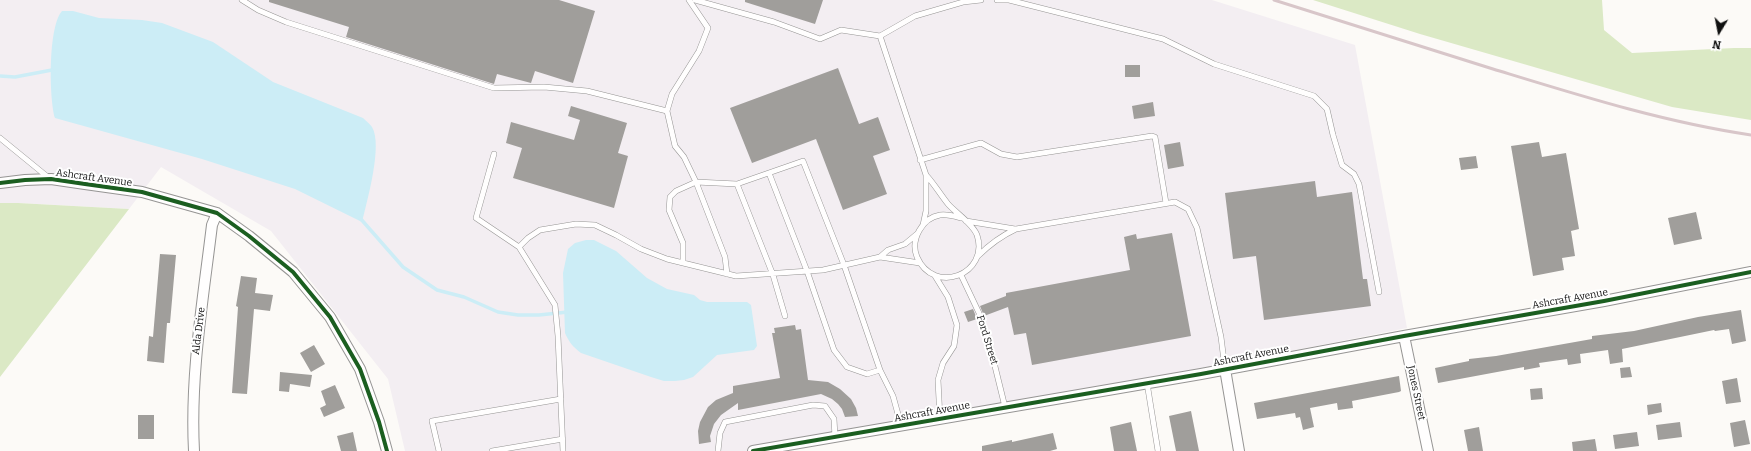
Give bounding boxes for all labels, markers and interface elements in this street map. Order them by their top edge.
north arrow [1699,12,1739,52]
text: N [1712,37,1722,51]
street label: Ashcraft Avenue [55,167,133,189]
street label: Ashcraft Avenue [1531,286,1609,312]
street label: Alda Drive [190,307,208,355]
street label: Ford Street [974,314,1000,366]
street label: Ashcraft Avenue [1212,343,1290,369]
street label: Jones Street [1404,364,1428,422]
street label: Ashcraft Avenue [893,399,971,425]

